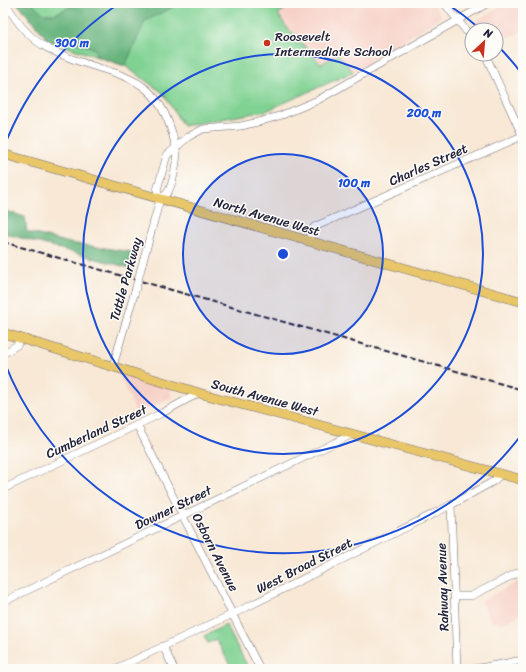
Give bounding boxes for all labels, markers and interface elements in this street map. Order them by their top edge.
north arrow [464,22,504,62]
text: N [480,23,496,44]
place label: Roosevelt Intermediate School [274,25,392,63]
text: 300 m [54,32,90,54]
marker: Roosevelt Intermediate School [262,38,272,48]
text: 200 m [406,102,442,124]
street label: Charles Street [385,137,472,192]
text: 100 m [338,172,371,194]
street label: North Avenue West [211,190,323,243]
street label: Tuttle Parkway [103,234,148,324]
centre of rings [276,247,290,261]
street label: South Avenue West [209,372,322,423]
street label: Cumberland Street [42,398,151,465]
street label: Downer Street [131,479,216,536]
street label: Osborn Avenue [186,509,245,596]
street label: West Broad Street [252,531,357,600]
street label: Rahway Avenue [429,542,456,631]

